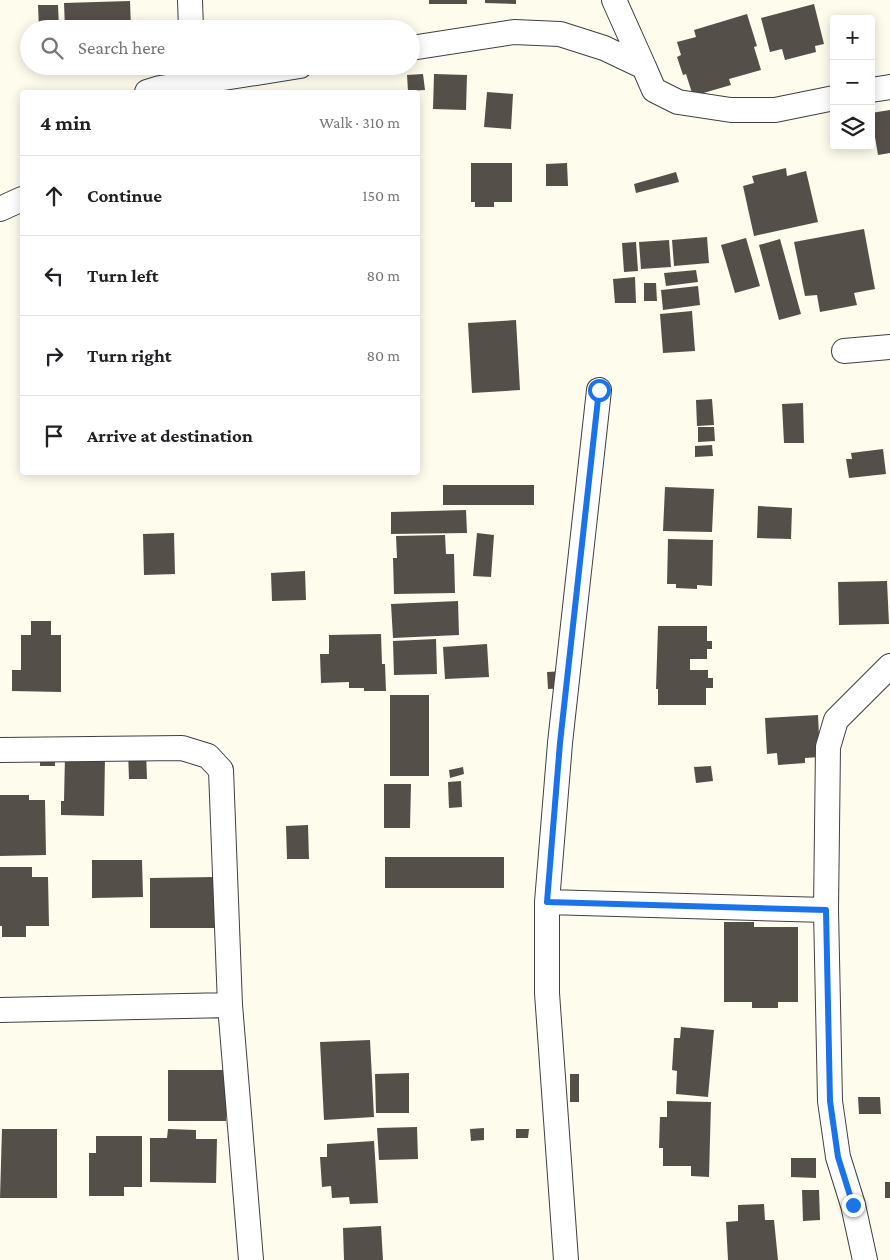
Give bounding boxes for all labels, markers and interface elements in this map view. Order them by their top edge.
map controls [830,15,875,150]
button: + [830,15,875,60]
search box [20,20,420,75]
icon: search [38,34,66,62]
text: Search here [78,37,165,58]
button: − [830,60,875,105]
button: layers [830,105,875,150]
text: 4 min [40,111,91,135]
text: Walk · 310 m [319,114,400,131]
icon: ahead [40,182,68,210]
text: Continue [87,185,162,206]
text: 150 m [362,187,400,204]
icon: left [40,262,68,290]
text: Turn left [87,265,159,286]
text: 80 m [366,267,400,284]
icon: right [40,342,68,370]
text: Turn right [87,345,172,366]
text: 80 m [366,347,400,364]
route start [588,379,611,402]
icon: arrive [40,422,68,450]
text: Arrive at destination [87,425,253,446]
route end [842,1194,865,1217]

